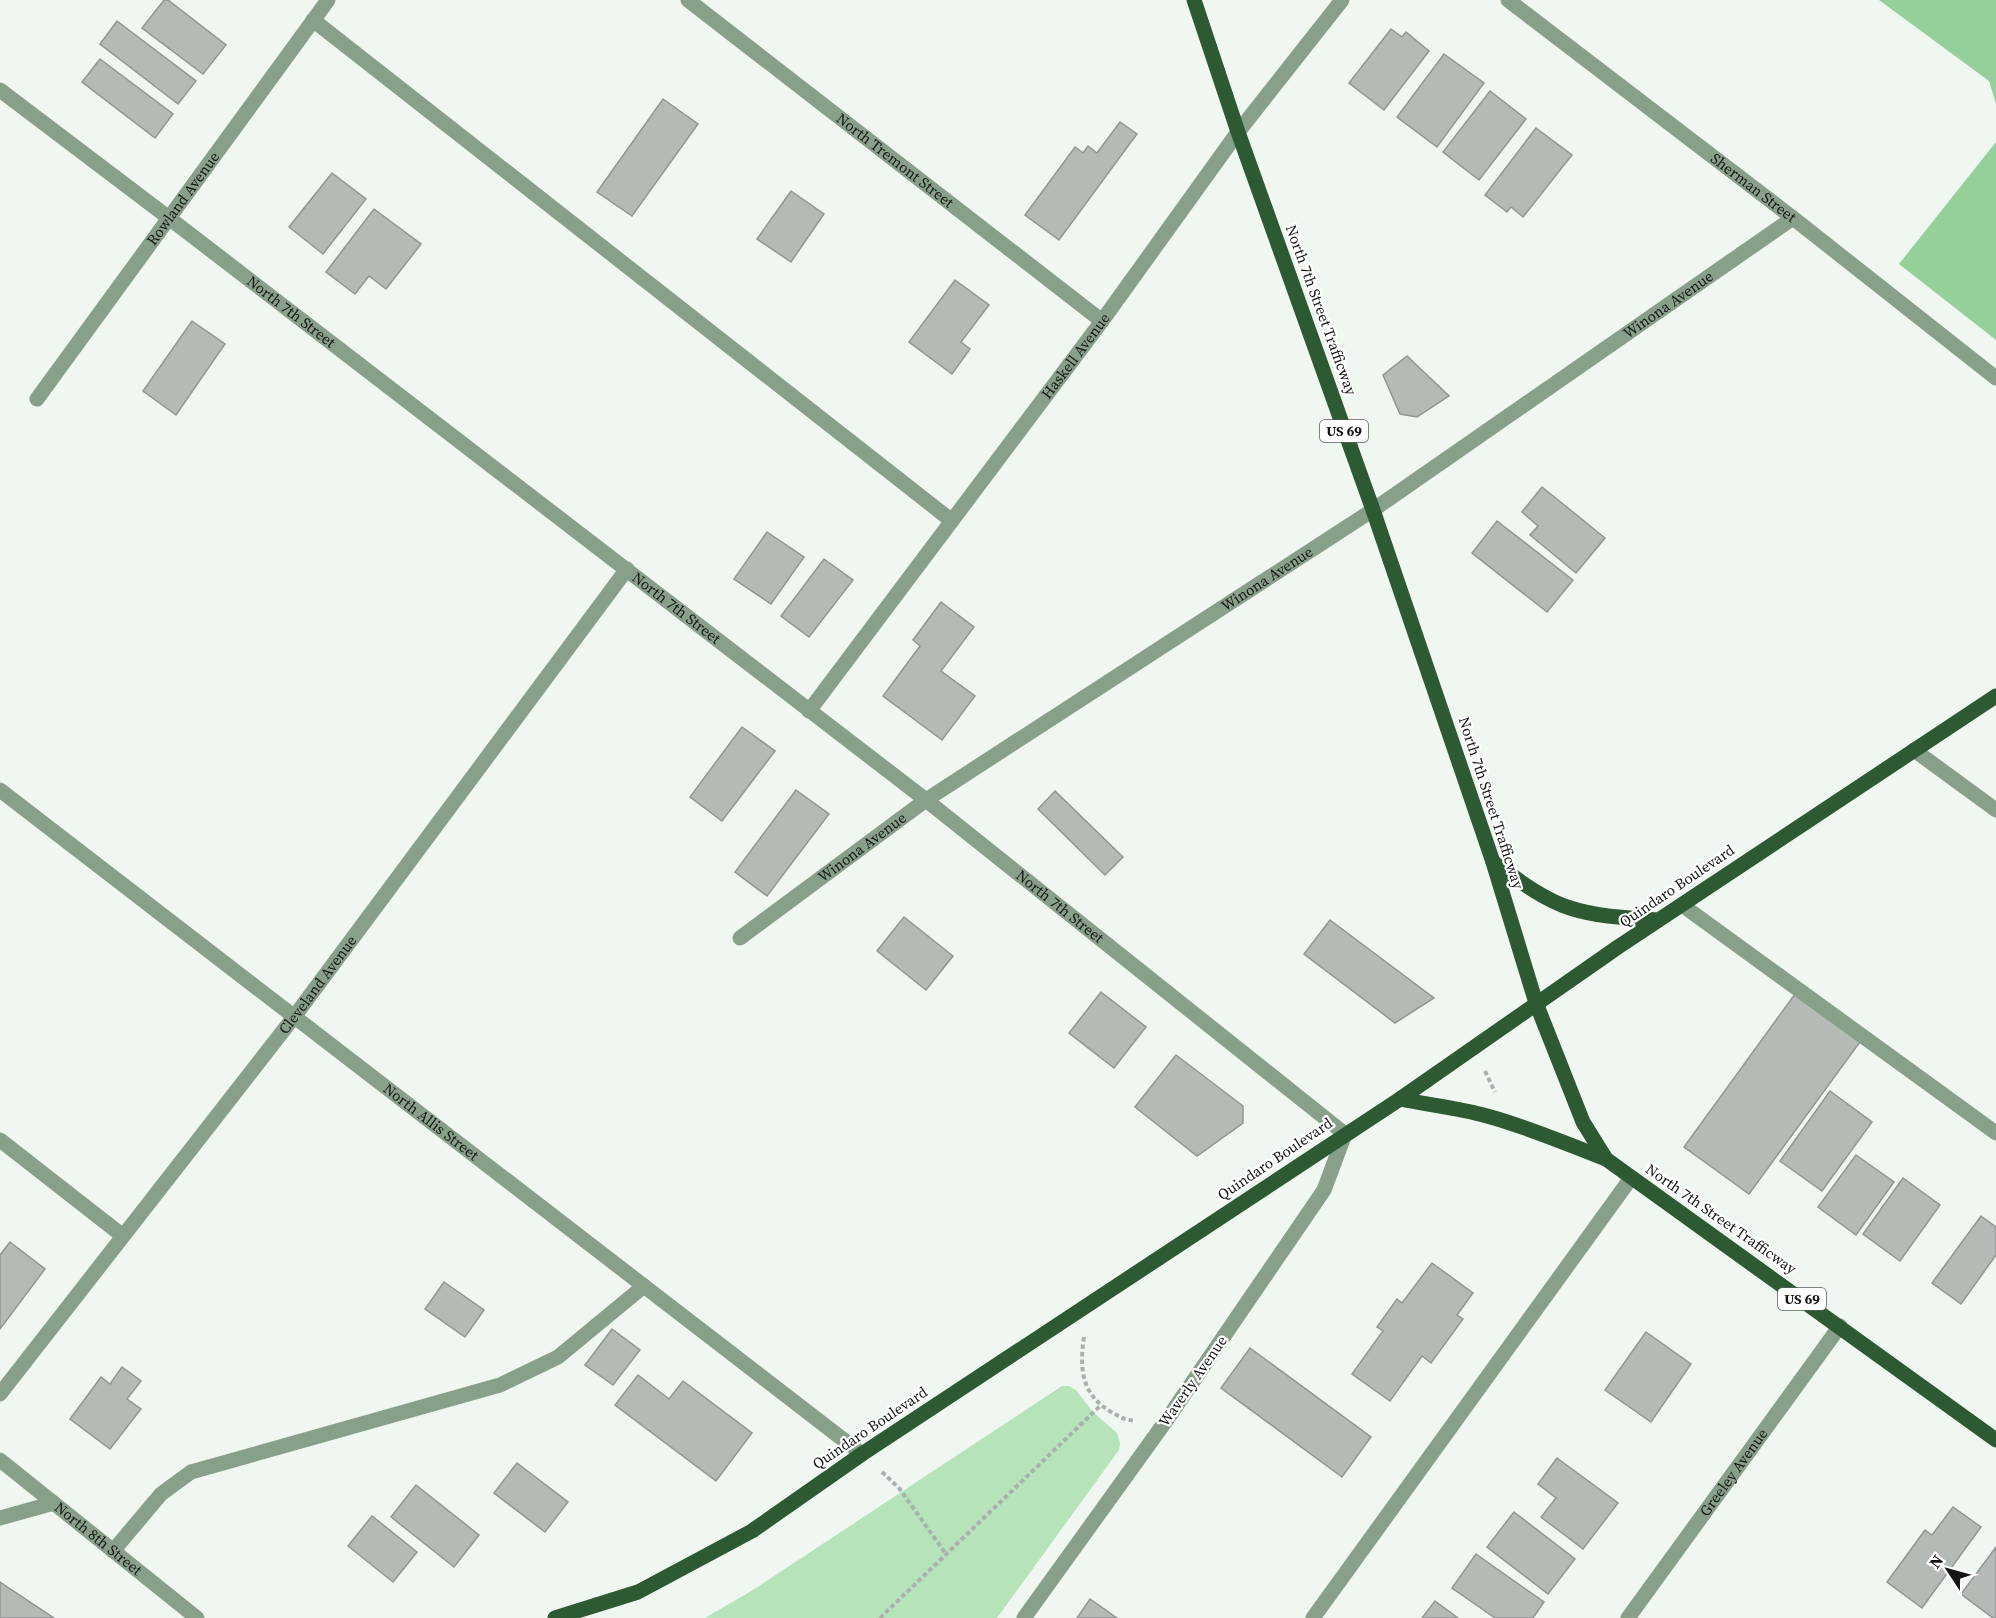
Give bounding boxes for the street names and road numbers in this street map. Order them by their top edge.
street label: North Tremont Street [832,108,959,212]
street label: Rowland Avenue [141,147,224,249]
street label: Sherman Street [1706,148,1801,227]
street label: North 7th Street Trafficway [1281,222,1362,398]
street label: Winona Avenue [1619,265,1718,343]
street label: North 7th Street [243,271,340,352]
street label: Haskell Avenue [1036,308,1115,403]
road number: US 69 [1320,420,1368,442]
street label: Winona Avenue [1217,541,1317,616]
street label: North 7th Street [628,567,726,649]
street label: North 7th Street Trafficway [1454,714,1529,892]
street label: Winona Avenue [813,807,911,887]
street label: Quindaro Boulevard [1615,839,1739,932]
street label: North 7th Street [1012,865,1109,948]
street label: Cleveland Avenue [273,931,361,1038]
street label: North Allis Street [379,1078,483,1165]
street label: Quindaro Boulevard [1213,1112,1337,1205]
street label: North 7th Street Trafficway [1642,1158,1801,1279]
road number: US 69 [1778,1288,1826,1310]
street label: Waverly Avenue [1153,1331,1232,1430]
street label: Quindaro Boulevard [808,1381,932,1474]
street label: Greeley Avenue [1694,1423,1773,1520]
street label: North 8th Street [50,1497,147,1580]

